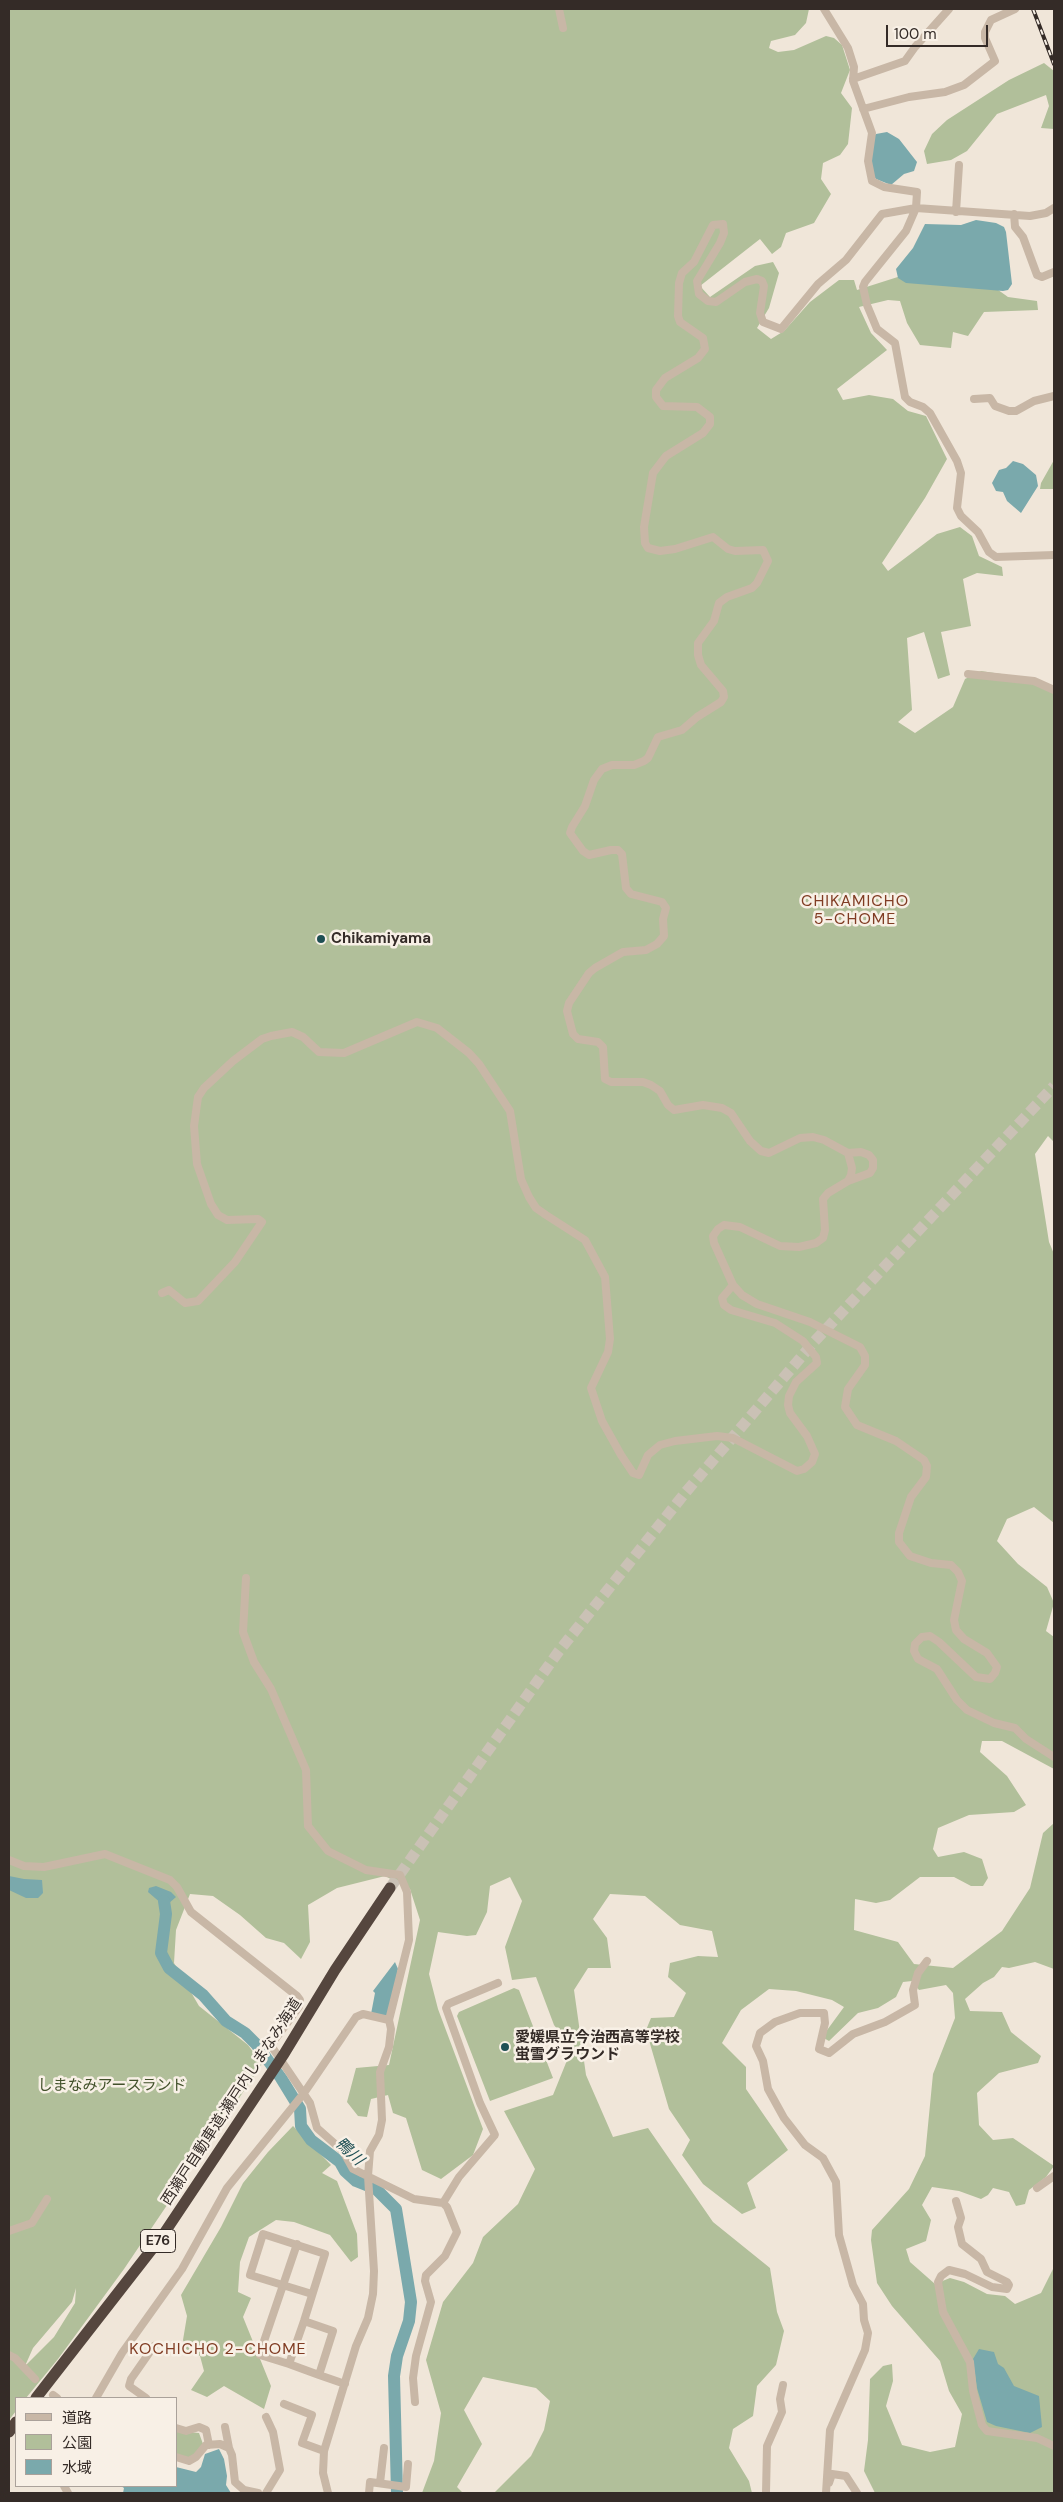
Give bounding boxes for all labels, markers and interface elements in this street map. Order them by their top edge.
scale bar [888,15,990,47]
text: 100 m [894,24,937,44]
district label: CHIKAMICHO 5-CHOME [800,892,910,930]
place label: Chikamiyama [331,930,431,948]
marker: Chikamiyama [315,933,327,945]
street label: 西瀬戸自動車道;瀬戸内しまなみ海道 [158,1995,306,2209]
place label: 愛媛県立今治西高等学校 蛍雪グラウンド [515,2029,680,2064]
marker: 愛媛県立今治西高等学校 蛍雪グラウンド [499,2041,511,2053]
park label: しまなみアースランド [37,2077,187,2095]
water label: 鴨川 [331,2134,367,2170]
road number: E76 [140,2230,176,2252]
district label: KOCHICHO 2-CHOME [127,2340,309,2360]
legend [15,2397,178,2487]
text: 道路 [62,2408,92,2428]
text: 公園 [62,2433,92,2453]
text: 水域 [62,2458,92,2478]

